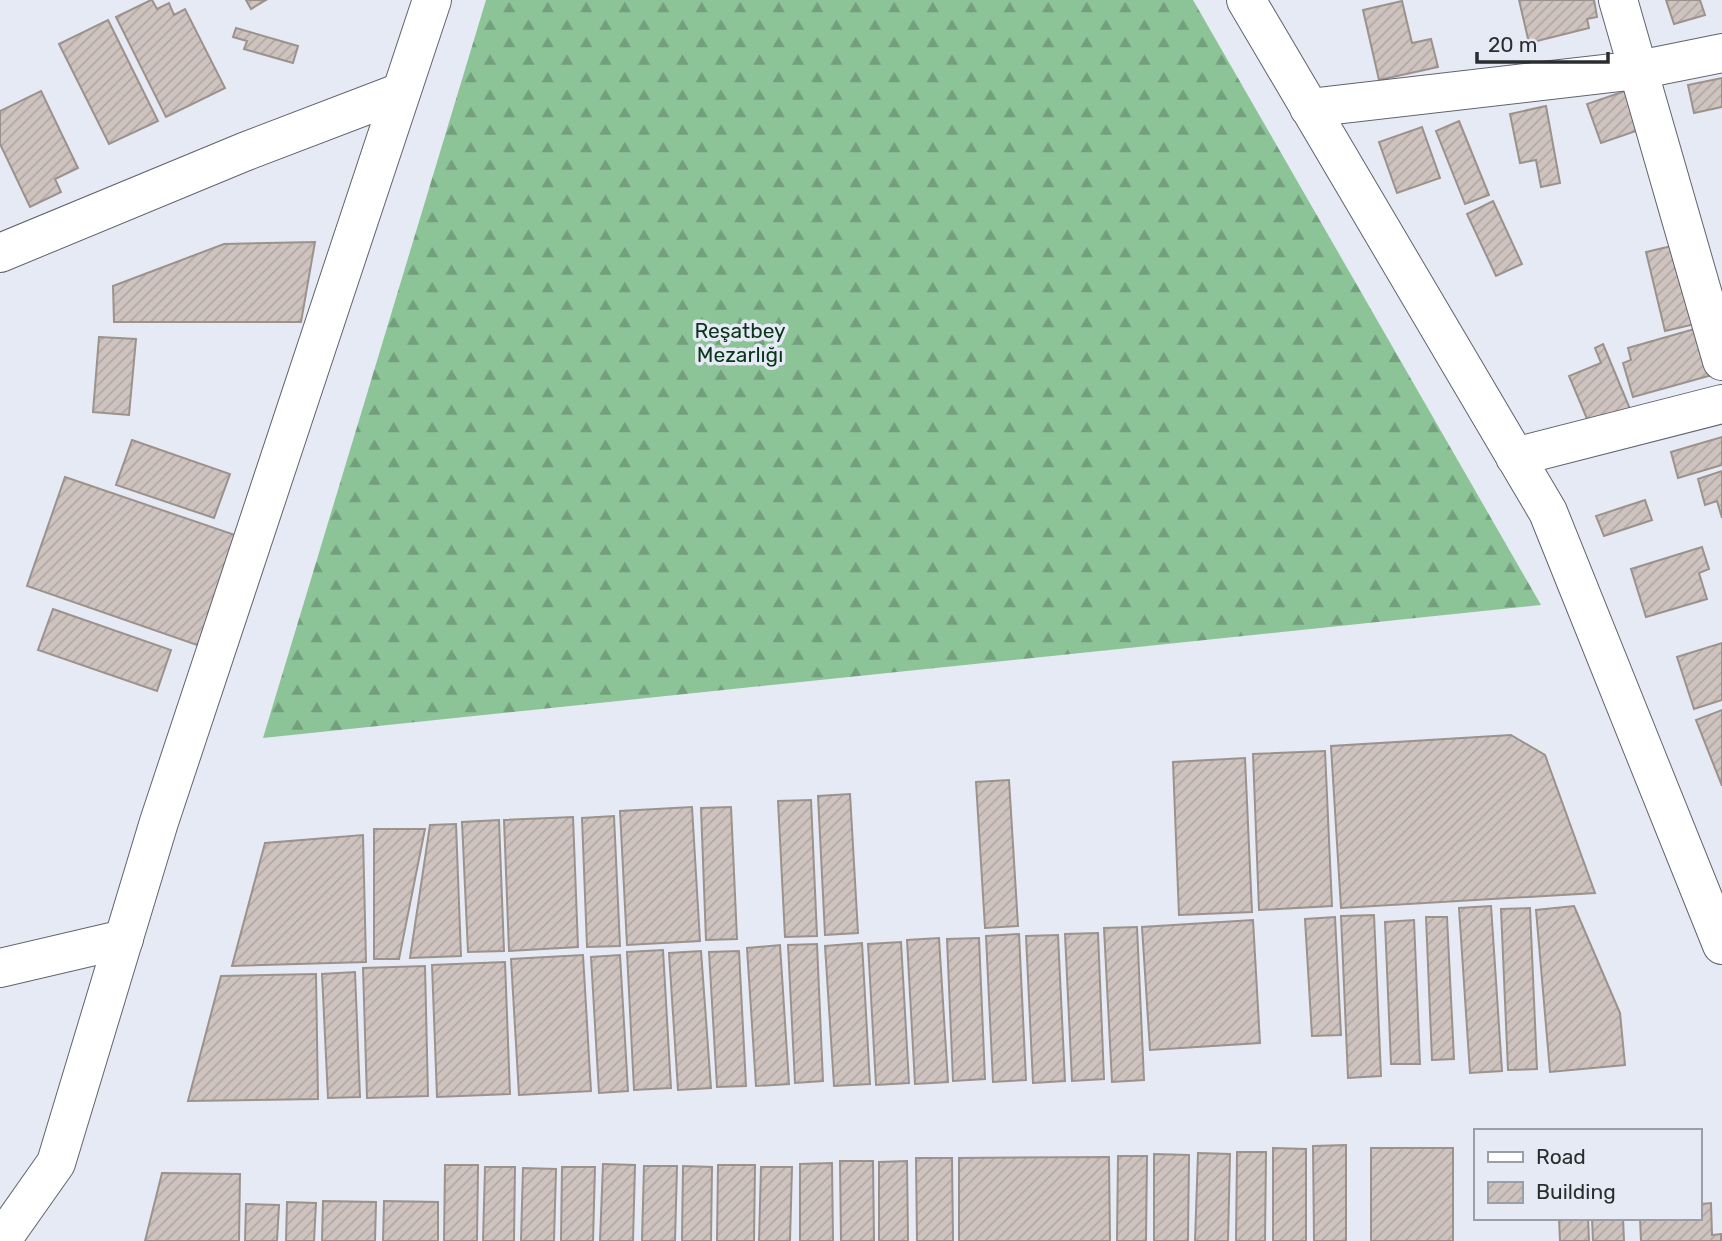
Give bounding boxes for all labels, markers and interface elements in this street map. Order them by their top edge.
scale bar [1477,21,1608,65]
text: 20 m [1488,32,1537,57]
park label: Reşatbey Mezarlığı [694,318,786,367]
legend [1474,1129,1701,1220]
text: Road [1536,1144,1586,1169]
text: Building [1536,1179,1616,1204]

